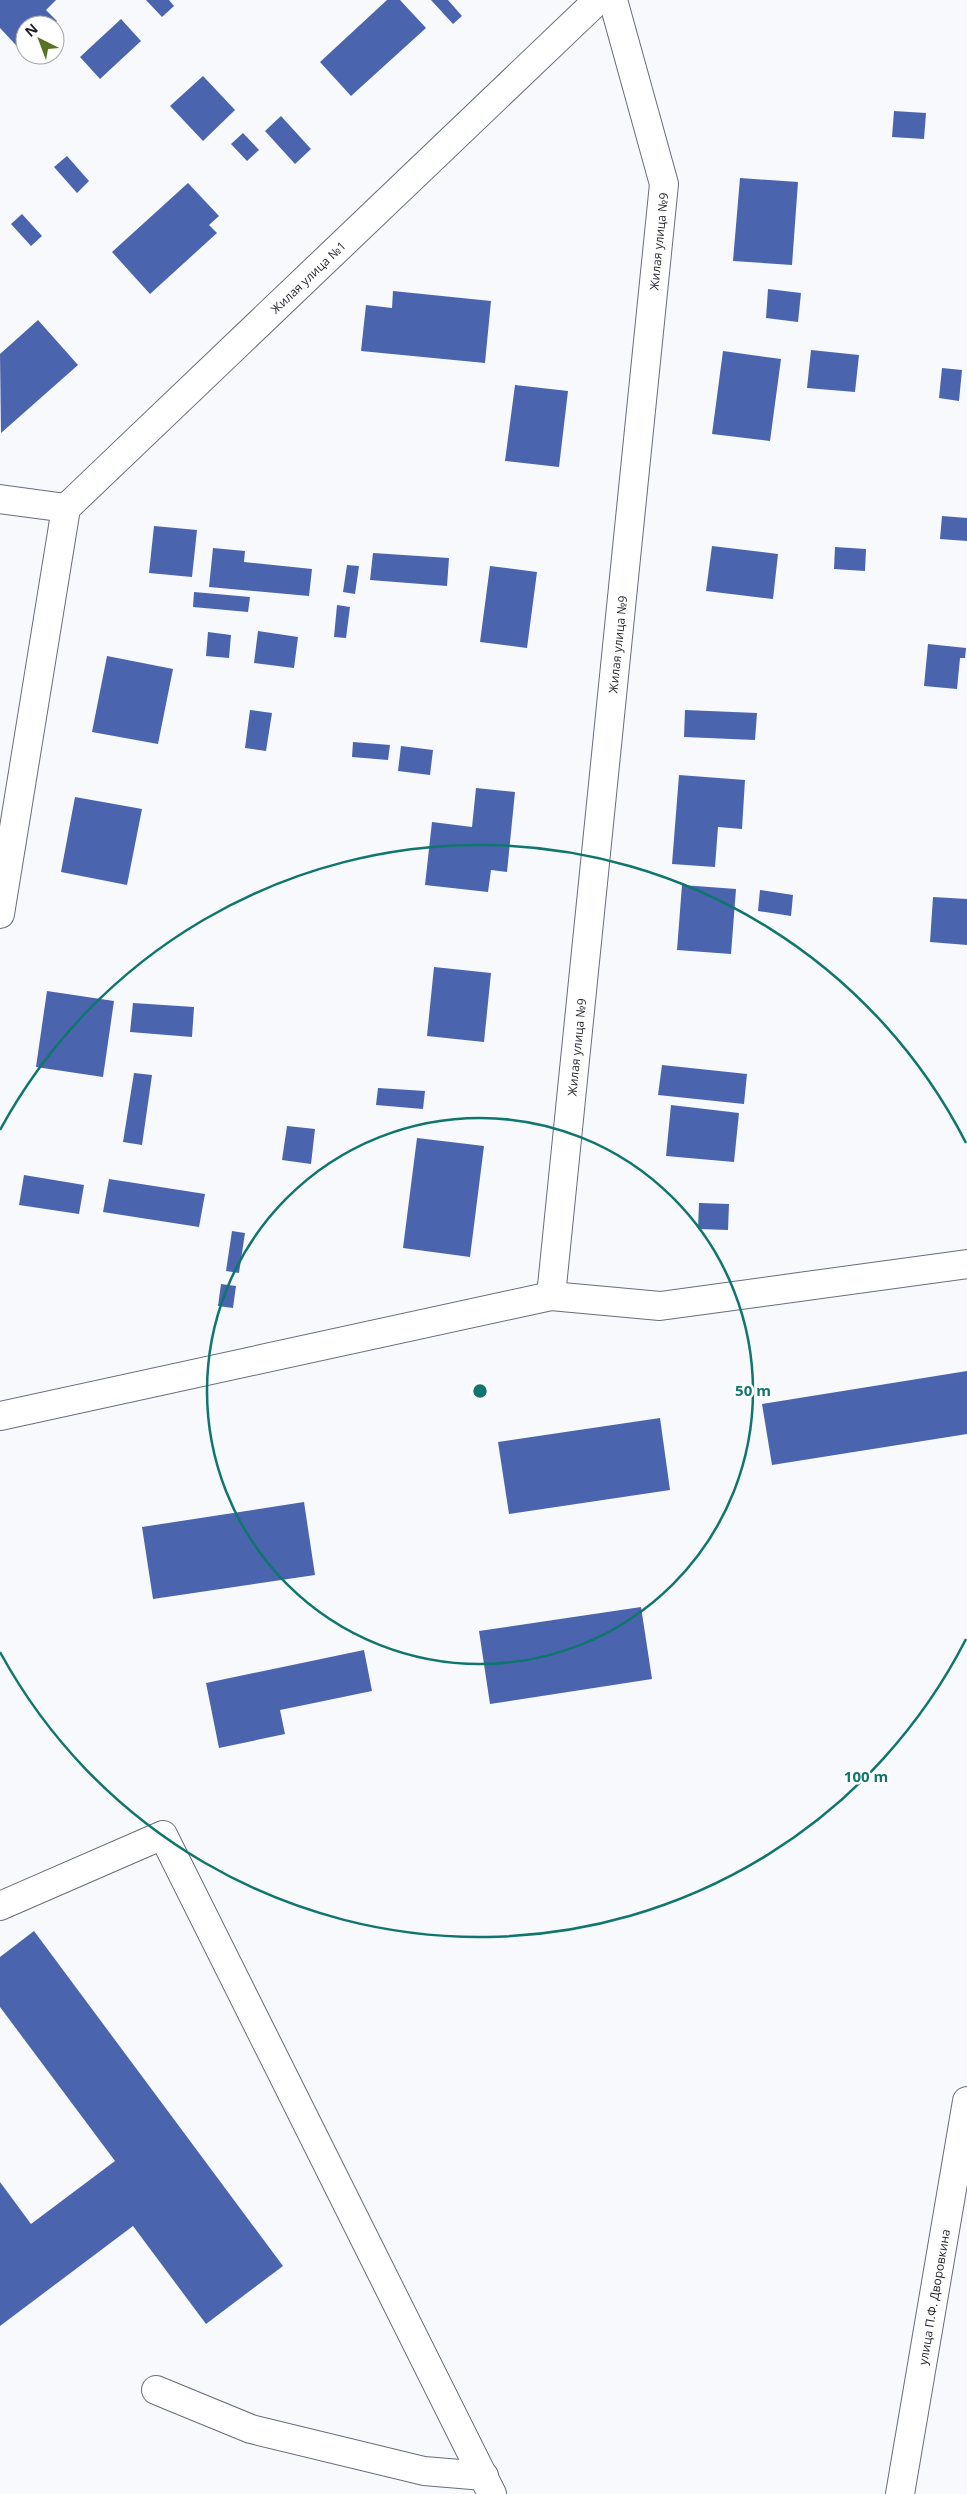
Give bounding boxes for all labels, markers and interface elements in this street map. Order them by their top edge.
north arrow [15,15,65,65]
text: N [20,19,42,41]
street label: Жилая улица №9 [645,192,672,291]
street label: Жилая улица №1 [267,237,349,317]
street label: Жилая улица №9 [604,595,631,694]
street label: Жилая улица №9 [563,998,590,1097]
text: 50 m [735,1380,771,1400]
centre of rings [471,1382,489,1400]
text: 100 m [844,1766,888,1786]
street label: улица П.Ф. Дворовкина [914,2228,954,2366]

